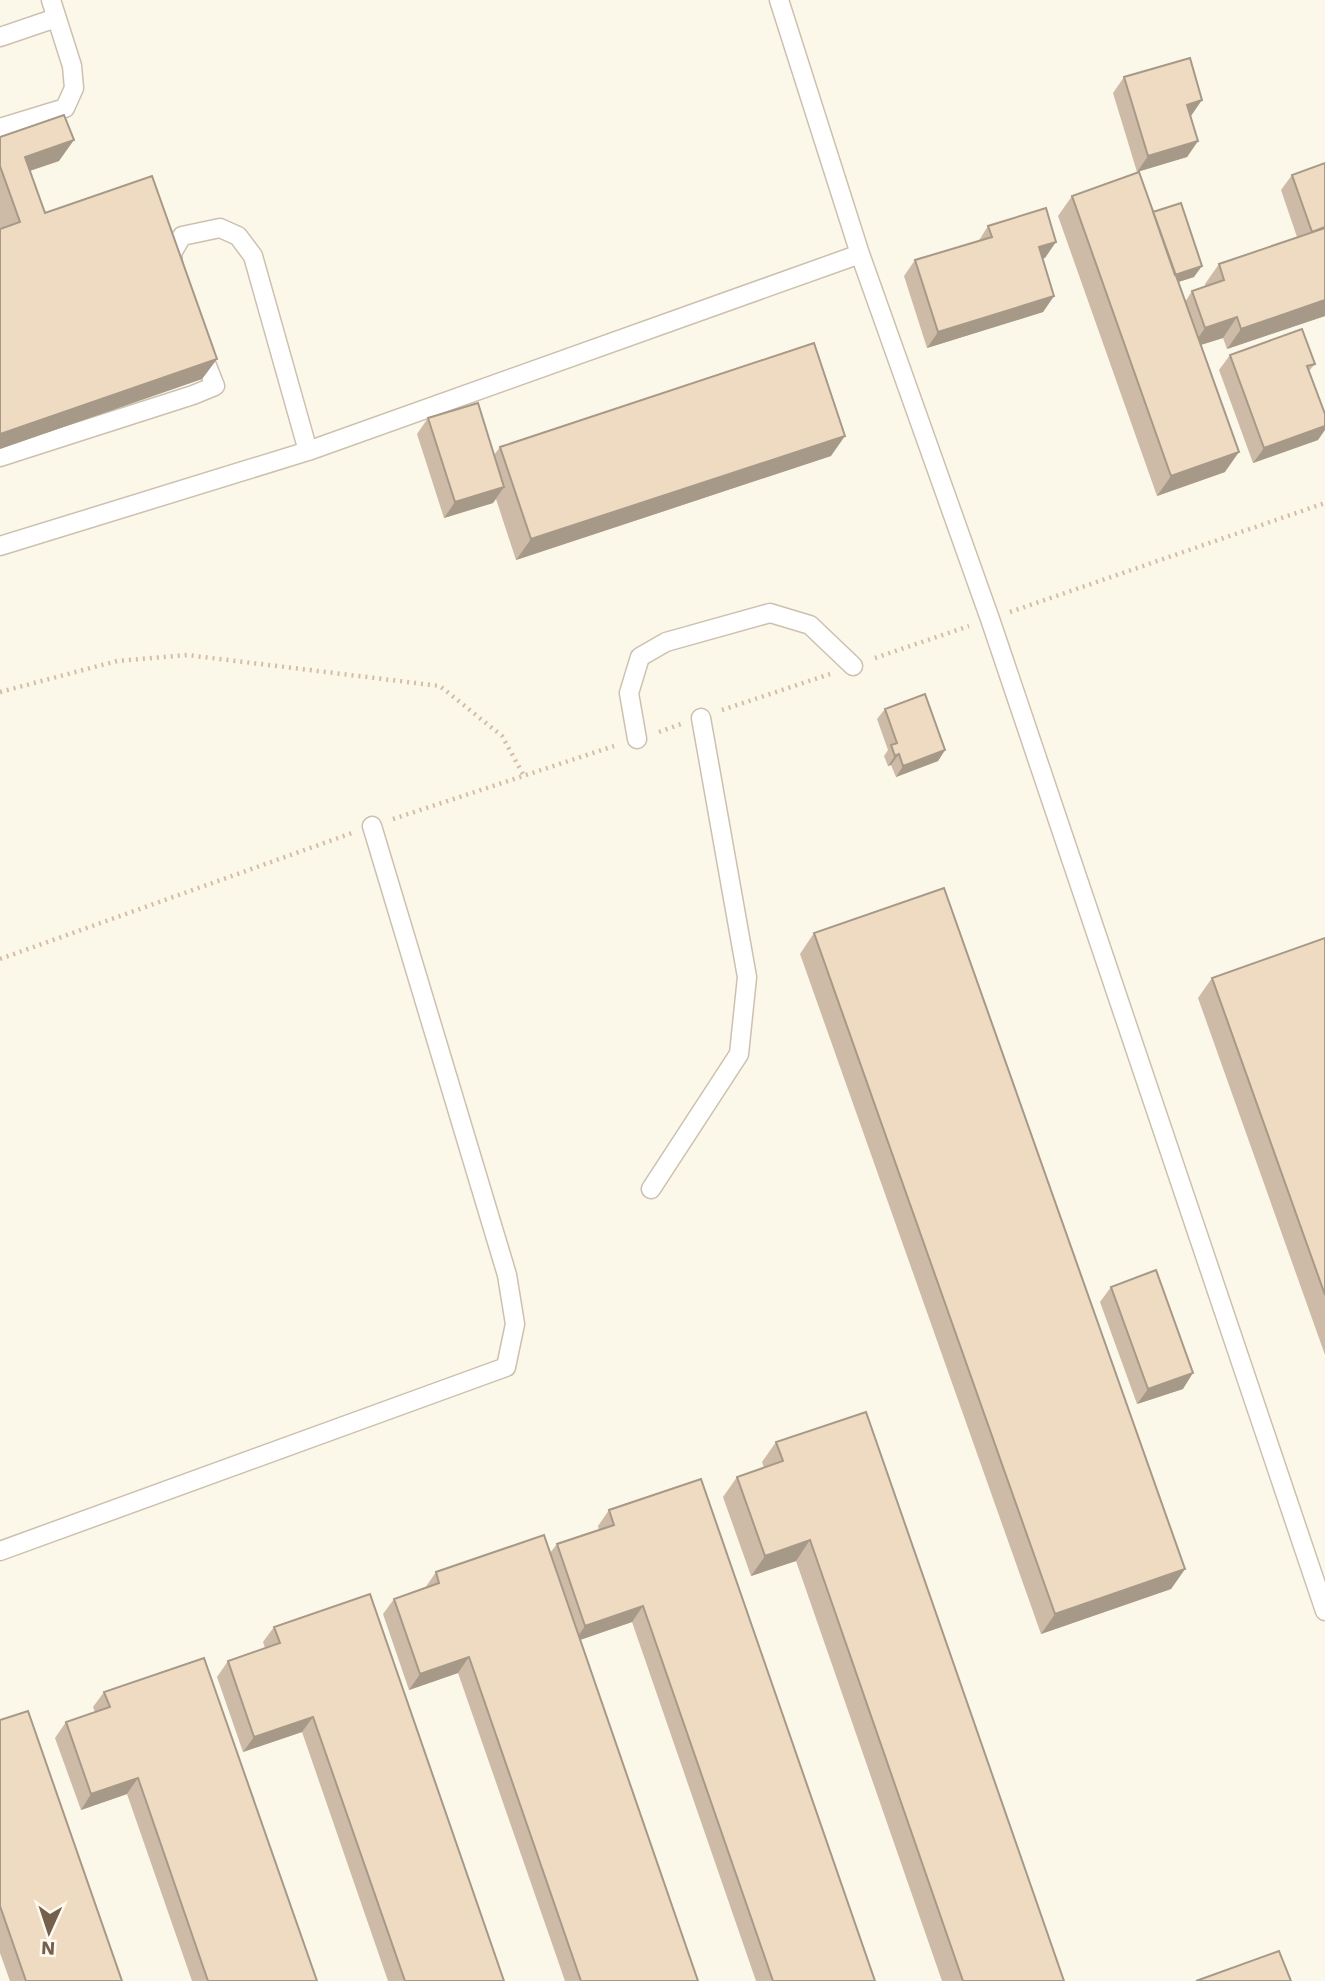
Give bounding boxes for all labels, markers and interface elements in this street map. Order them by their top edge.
north arrow [14,1897,84,1967]
text: N [40,1937,56,1960]

